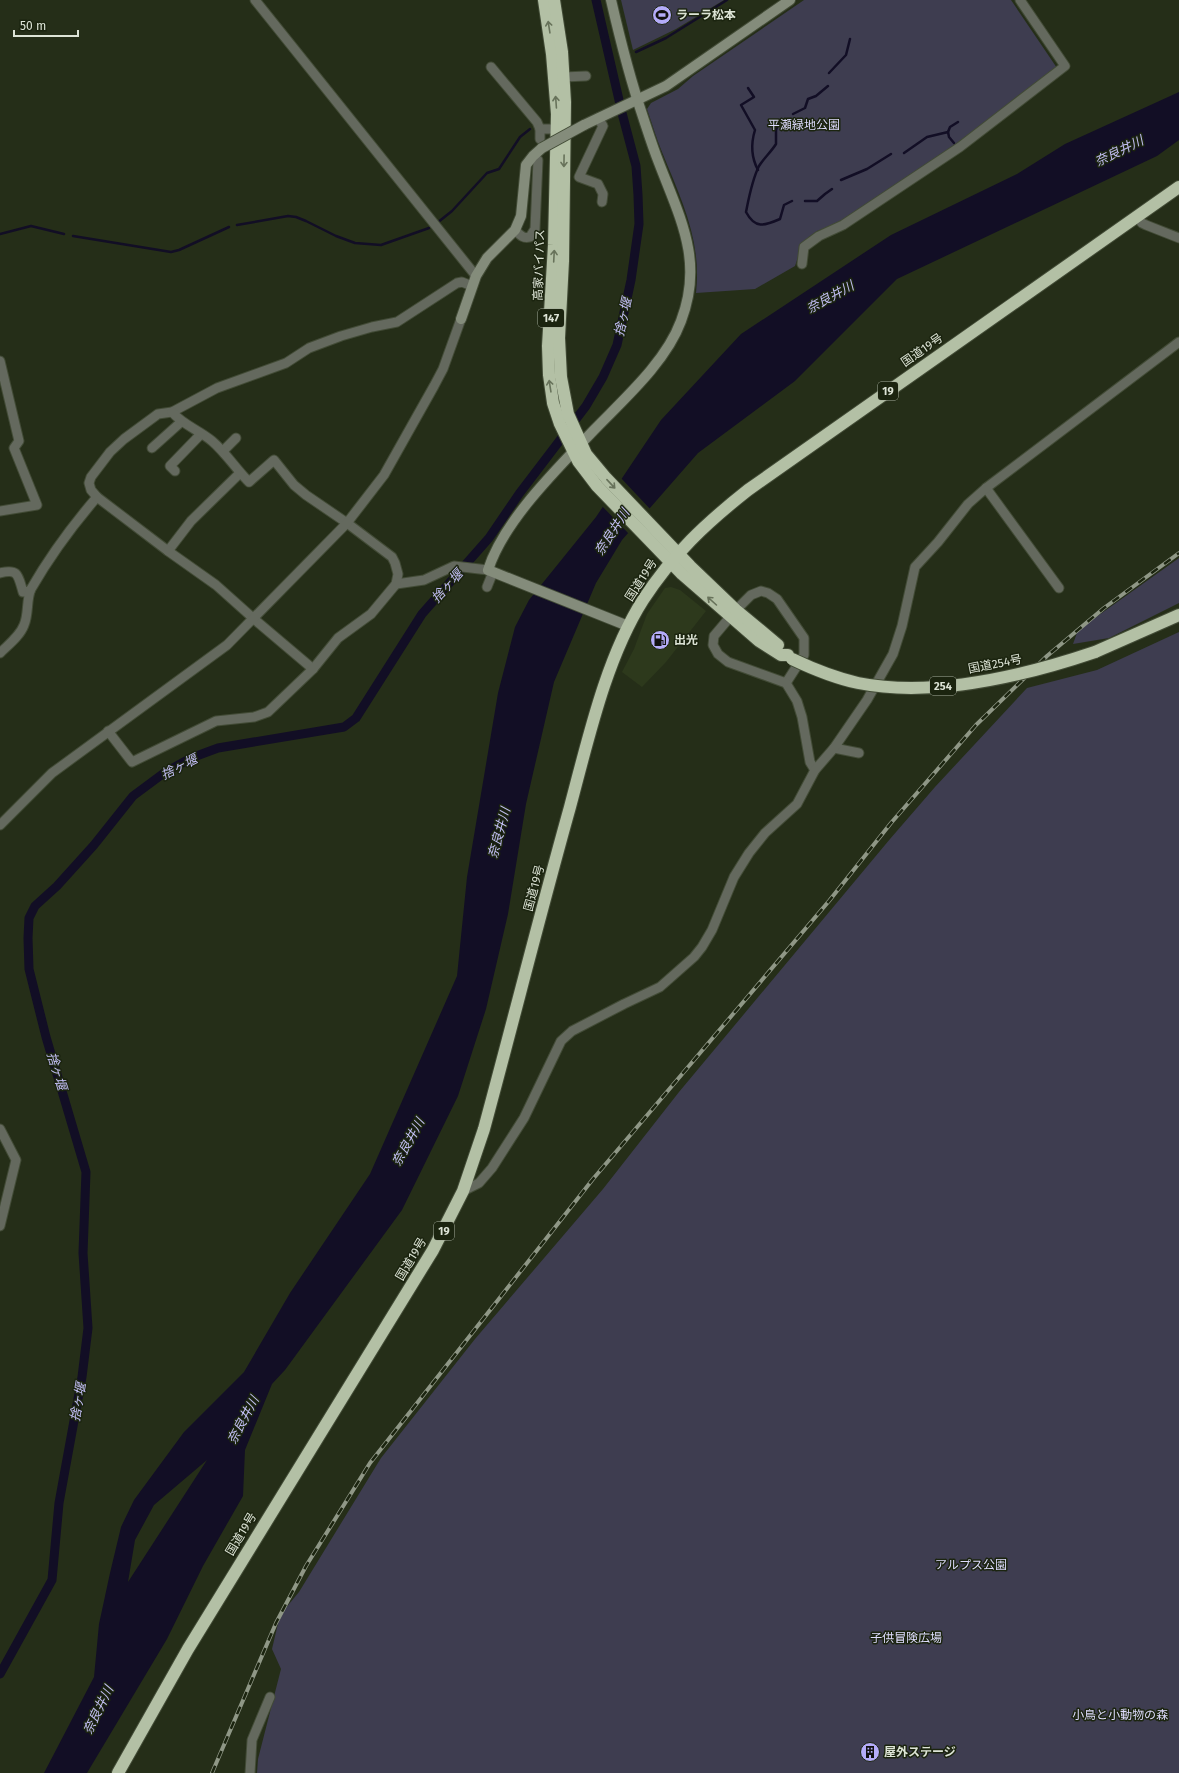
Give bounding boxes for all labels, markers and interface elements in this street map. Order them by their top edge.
sports icon: ラーラ松本 [651,4,673,26]
place label: ラーラ松本 [676,8,736,22]
scale bar [14,12,78,38]
text: 50 m [20,19,46,33]
one-way arrow [545,21,553,34]
one-way arrow [552,96,559,109]
park label: 平瀬緑地公園 [768,118,840,132]
water label: 奈良井川 [1092,132,1147,169]
one-way arrow [561,154,568,167]
street label: 高家バイパス [531,229,547,301]
one-way arrow [550,250,558,263]
water label: 奈良井川 [804,277,858,316]
water label: 捨ヶ堰 [611,294,635,338]
road number: 147 [538,309,564,327]
street label: 国道19号 [899,331,945,369]
one-way arrow [546,380,554,393]
road number: 19 [878,382,898,400]
one-way arrow [606,479,615,489]
water label: 奈良井川 [592,504,634,558]
street label: 国道19号 [622,556,660,604]
water label: 捨ヶ堰 [428,565,467,606]
one-way arrow [707,596,717,606]
fuel station icon: 出光 [649,629,671,651]
place label: 出光 [674,633,698,647]
street label: 国道254号 [967,652,1023,676]
road number: 254 [930,677,956,695]
water label: 捨ヶ堰 [158,751,202,783]
water label: 奈良井川 [485,804,513,860]
street label: 国道19号 [521,863,547,913]
water label: 捨ヶ堰 [44,1050,70,1094]
water label: 奈良井川 [389,1114,428,1168]
road number: 19 [434,1222,454,1240]
street label: 国道19号 [393,1235,429,1283]
water label: 捨ヶ堰 [67,1380,89,1423]
water label: 奈良井川 [224,1392,263,1446]
street label: 国道19号 [223,1510,259,1558]
park label: アルプス公園 [935,1558,1007,1572]
park label: 子供冒険広場 [870,1631,942,1645]
water label: 奈良井川 [80,1682,117,1737]
park label: 小鳥と小動物の森 [1072,1708,1168,1722]
building icon: 屋外ステージ [859,1741,881,1763]
place label: 屋外ステージ [884,1745,956,1759]

